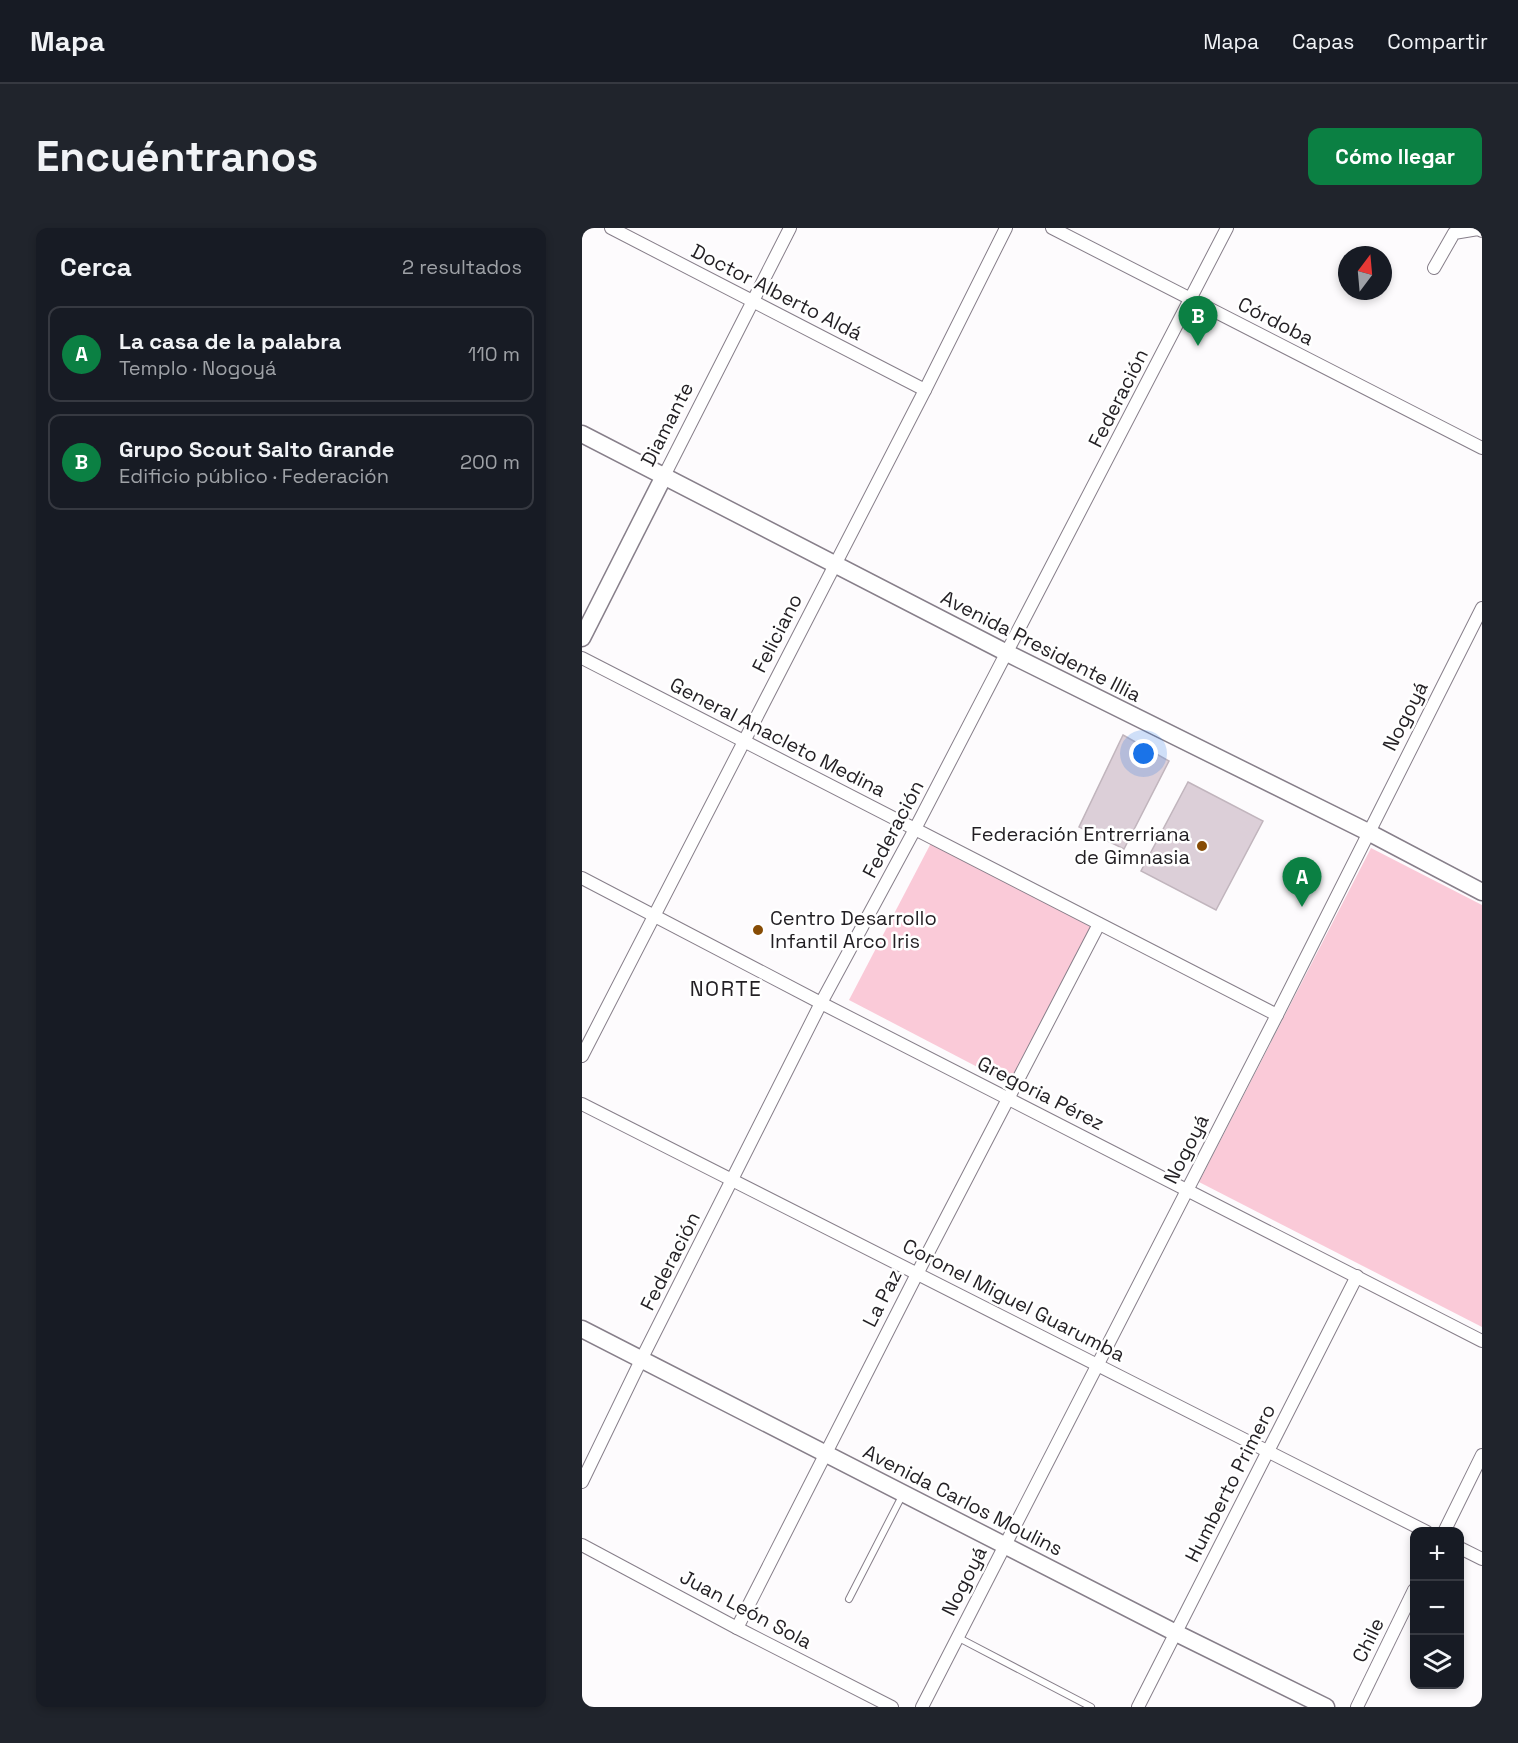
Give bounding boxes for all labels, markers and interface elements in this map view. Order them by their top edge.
text: Mapa [30,23,105,59]
text: Mapa [1203,28,1259,55]
text: Capas [1292,28,1354,55]
text: Compartir [1387,28,1488,55]
button: Cómo llegar [1308,128,1482,185]
text: Encuéntranos [36,130,318,183]
street label: Doctor Alberto Aldá [687,238,867,346]
north arrow [1338,246,1392,300]
text: Cerca [60,250,132,284]
text: 2 resultados [402,254,522,280]
street label: Córdoba [1234,291,1318,351]
pin: B [1178,296,1218,346]
text: La casa de la palabra [119,327,342,355]
text: A [75,341,88,367]
text: 110 m [468,341,520,367]
street label: Federación [1082,344,1154,452]
text: Templo · Nogoyá [119,355,277,381]
street label: Diamante [635,378,699,470]
text: Grupo Scout Salto Grande [119,435,394,463]
text: B [75,449,88,475]
text: 200 m [460,449,520,475]
text: Edificio público · Federación [119,463,389,489]
street label: Avenida Presidente Illia [937,584,1145,708]
street label: Feliciano [746,589,808,677]
street label: General Anacleto Medina [666,671,890,803]
street label: Nogoyá [1376,677,1434,755]
your location [1129,739,1158,768]
street label: Federación [856,776,930,882]
place label: Federación Entrerriana de Gimnasia [971,821,1190,870]
marker: Federación Entrerriana de Gimnasia [1195,839,1209,853]
pin: A [1282,858,1322,907]
place label: Centro Desarrollo Infantil Arco Iris [770,905,937,954]
marker: Centro Desarrollo Infantil Arco Iris [751,923,765,937]
district label: NORTE [690,975,762,1002]
street label: Gregoria Pérez [973,1050,1109,1136]
street label: Nogoyá [1157,1110,1215,1188]
street label: Federación [634,1207,706,1315]
street label: Coronel Miguel Guarumba [898,1232,1130,1368]
street label: La Paz [857,1265,907,1331]
street label: Humberto Primero [1179,1399,1281,1567]
street label: Avenida Carlos Moulins [859,1438,1067,1562]
map controls [1410,1527,1464,1689]
button: + [1410,1527,1464,1581]
street label: Nogoyá [935,1542,993,1620]
street label: Juan León Sola [675,1563,817,1655]
button: − [1410,1581,1464,1635]
street label: Chile [1346,1613,1390,1667]
button: layers [1410,1635,1464,1689]

